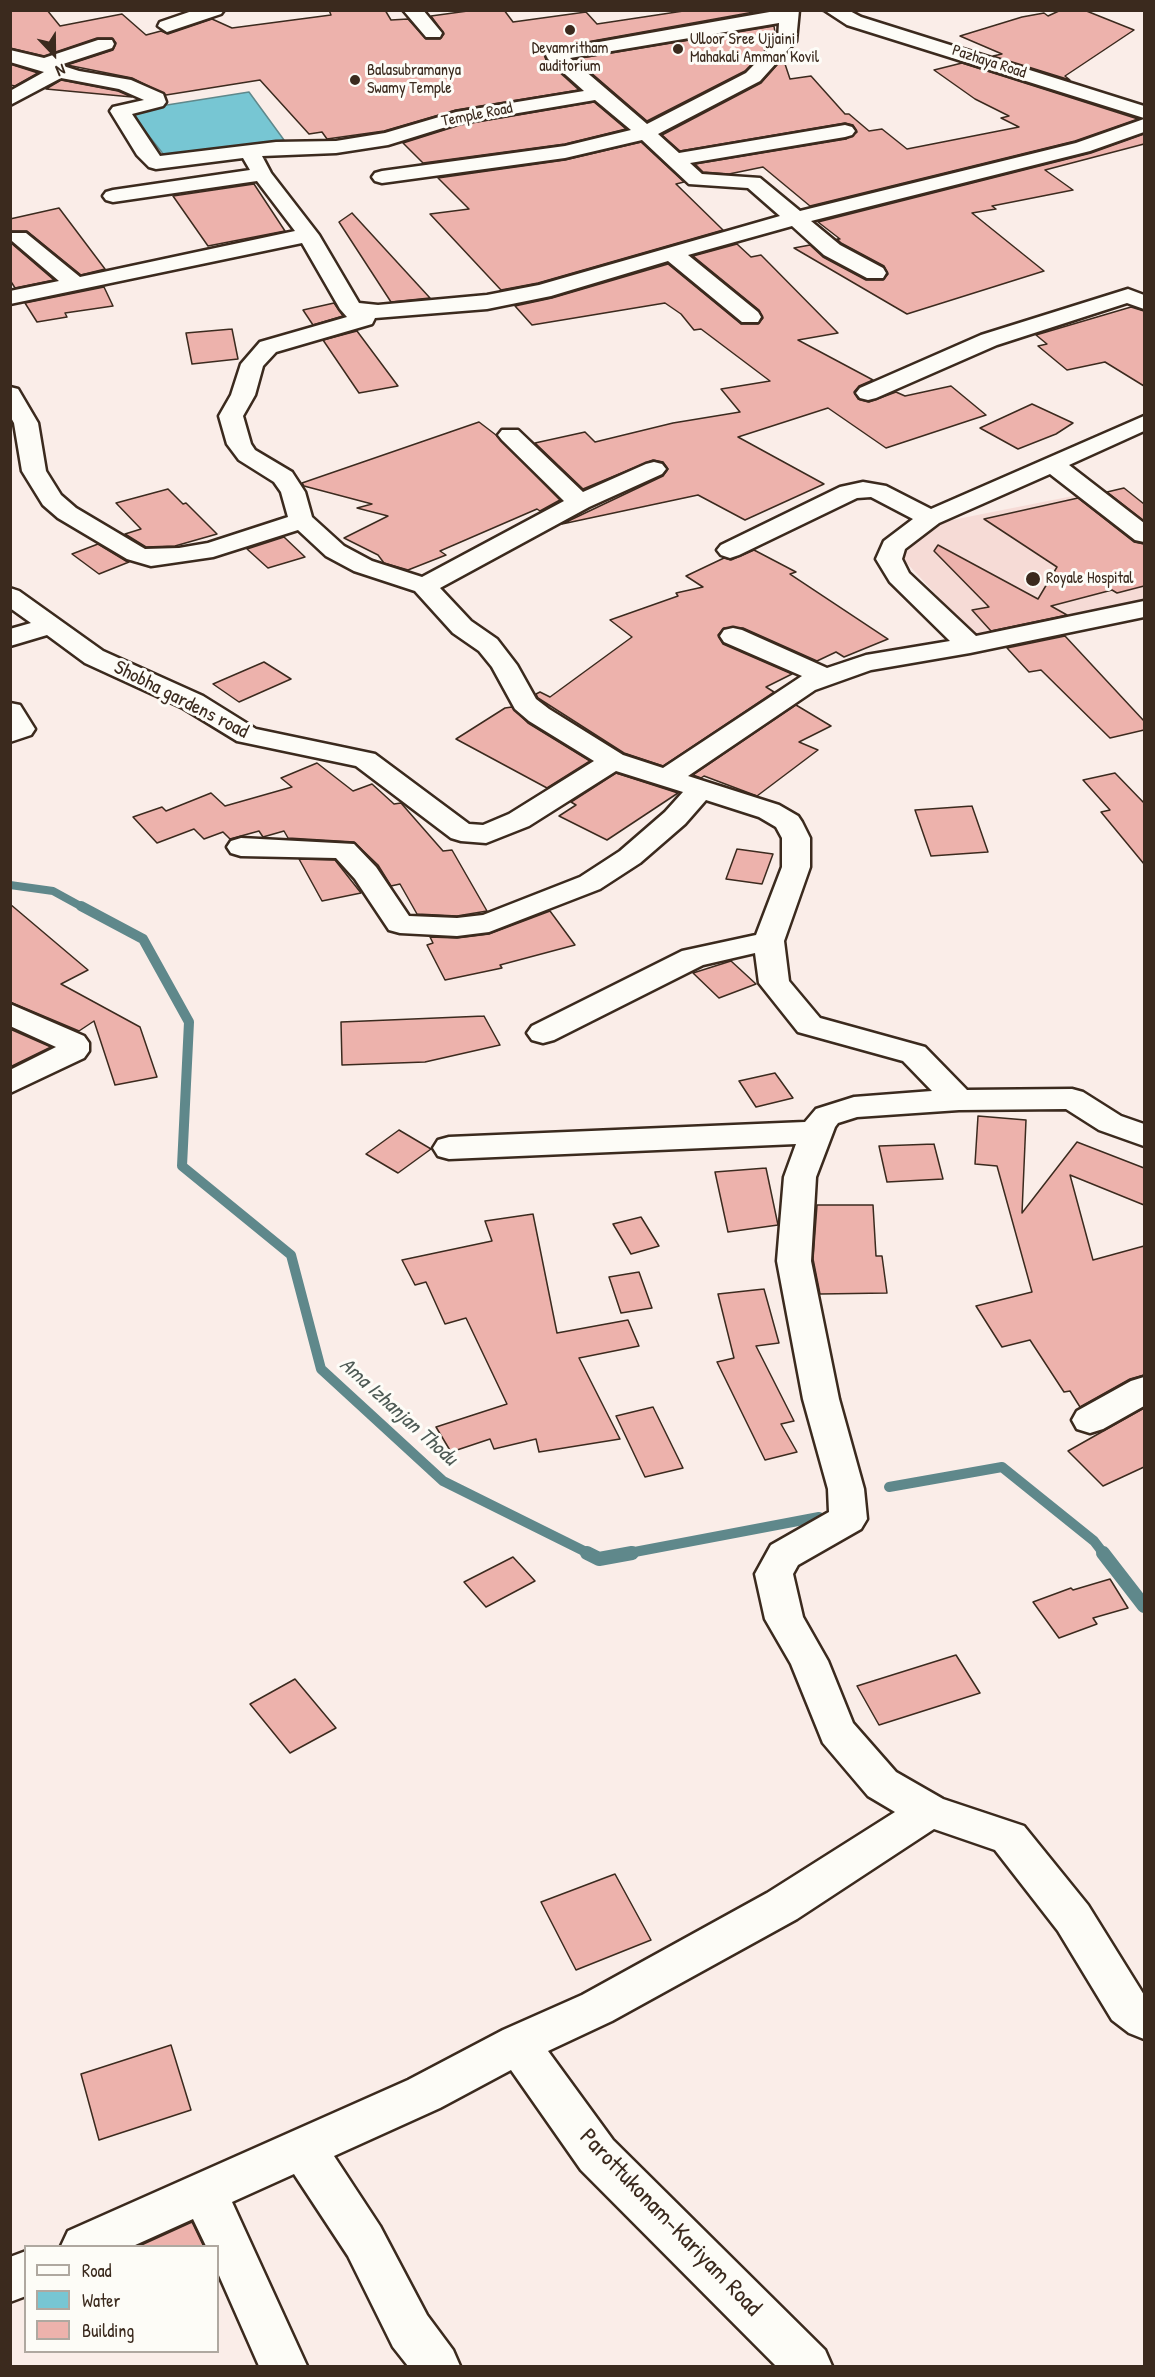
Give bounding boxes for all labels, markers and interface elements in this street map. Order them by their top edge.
marker: Devamritham auditorium [563,23,577,37]
north arrow [24,24,84,84]
place label: Ulloor Sree Ujjaini Mahakali Amman Kovil [690,30,819,68]
place label: Devamritham auditorium [532,39,608,77]
street label: Pazhaya Road [950,41,1028,83]
marker: Ulloor Sree Ujjaini Mahakali Amman Kovil [671,42,685,56]
text: N [53,59,69,82]
place label: Balasubramanya Swamy Temple [367,61,461,99]
marker: Balasubramanya Swamy Temple [348,73,362,87]
street label: Temple Road [440,99,514,131]
place label: Royale Hospital [1046,569,1134,589]
marker: Royale Hospital [1024,570,1042,588]
street label: Shobha gardens road [110,656,252,744]
water label: Ama Izhanjan Thodu [334,1353,462,1471]
street label: Parottukonam-Kariyam Road [573,2123,767,2323]
legend [24,2245,219,2353]
text: Road [82,2258,112,2283]
text: Water [82,2288,120,2313]
text: Building [82,2318,134,2343]

